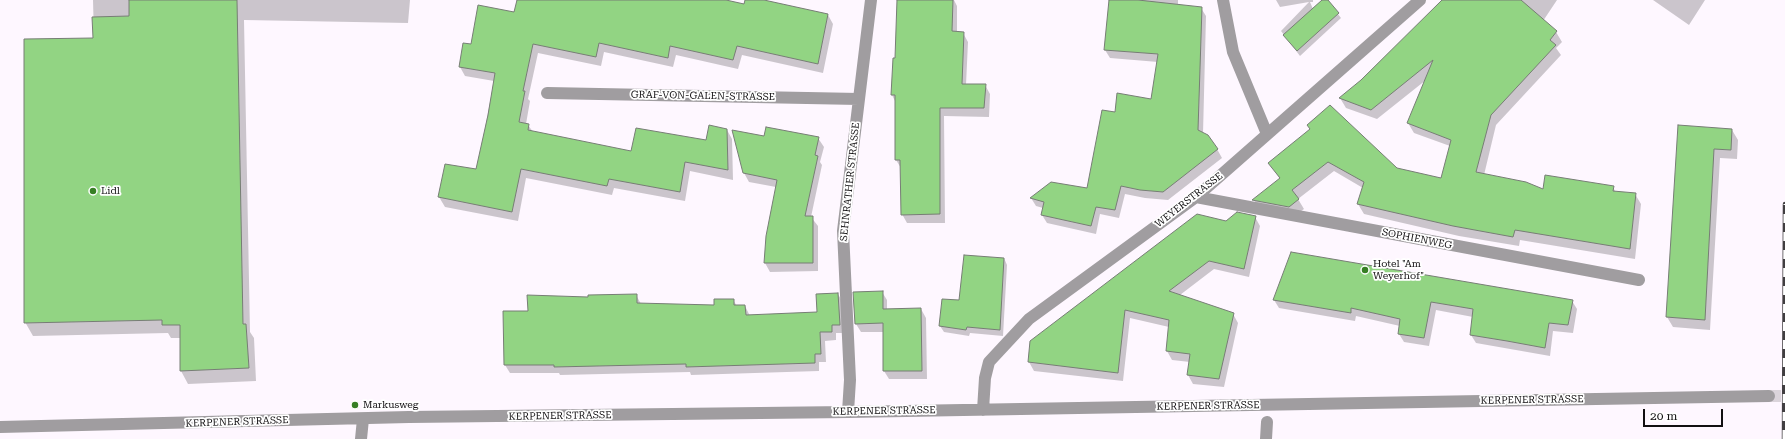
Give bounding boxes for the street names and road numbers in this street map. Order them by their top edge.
street label: GRAF-VON-GALEN-STRASSE [631,89,775,103]
street label: SEHNRATHER STRASSE [838,122,862,242]
street label: WEYERSTRASSE [1153,170,1225,230]
street label: SOPHIENWEG [1381,226,1453,252]
street label: KERPENER STRASSE [1480,393,1584,407]
street label: KERPENER STRASSE [1156,399,1260,413]
street label: KERPENER STRASSE [832,404,936,418]
street label: KERPENER STRASSE [508,409,612,423]
street label: KERPENER STRASSE [185,414,289,430]

